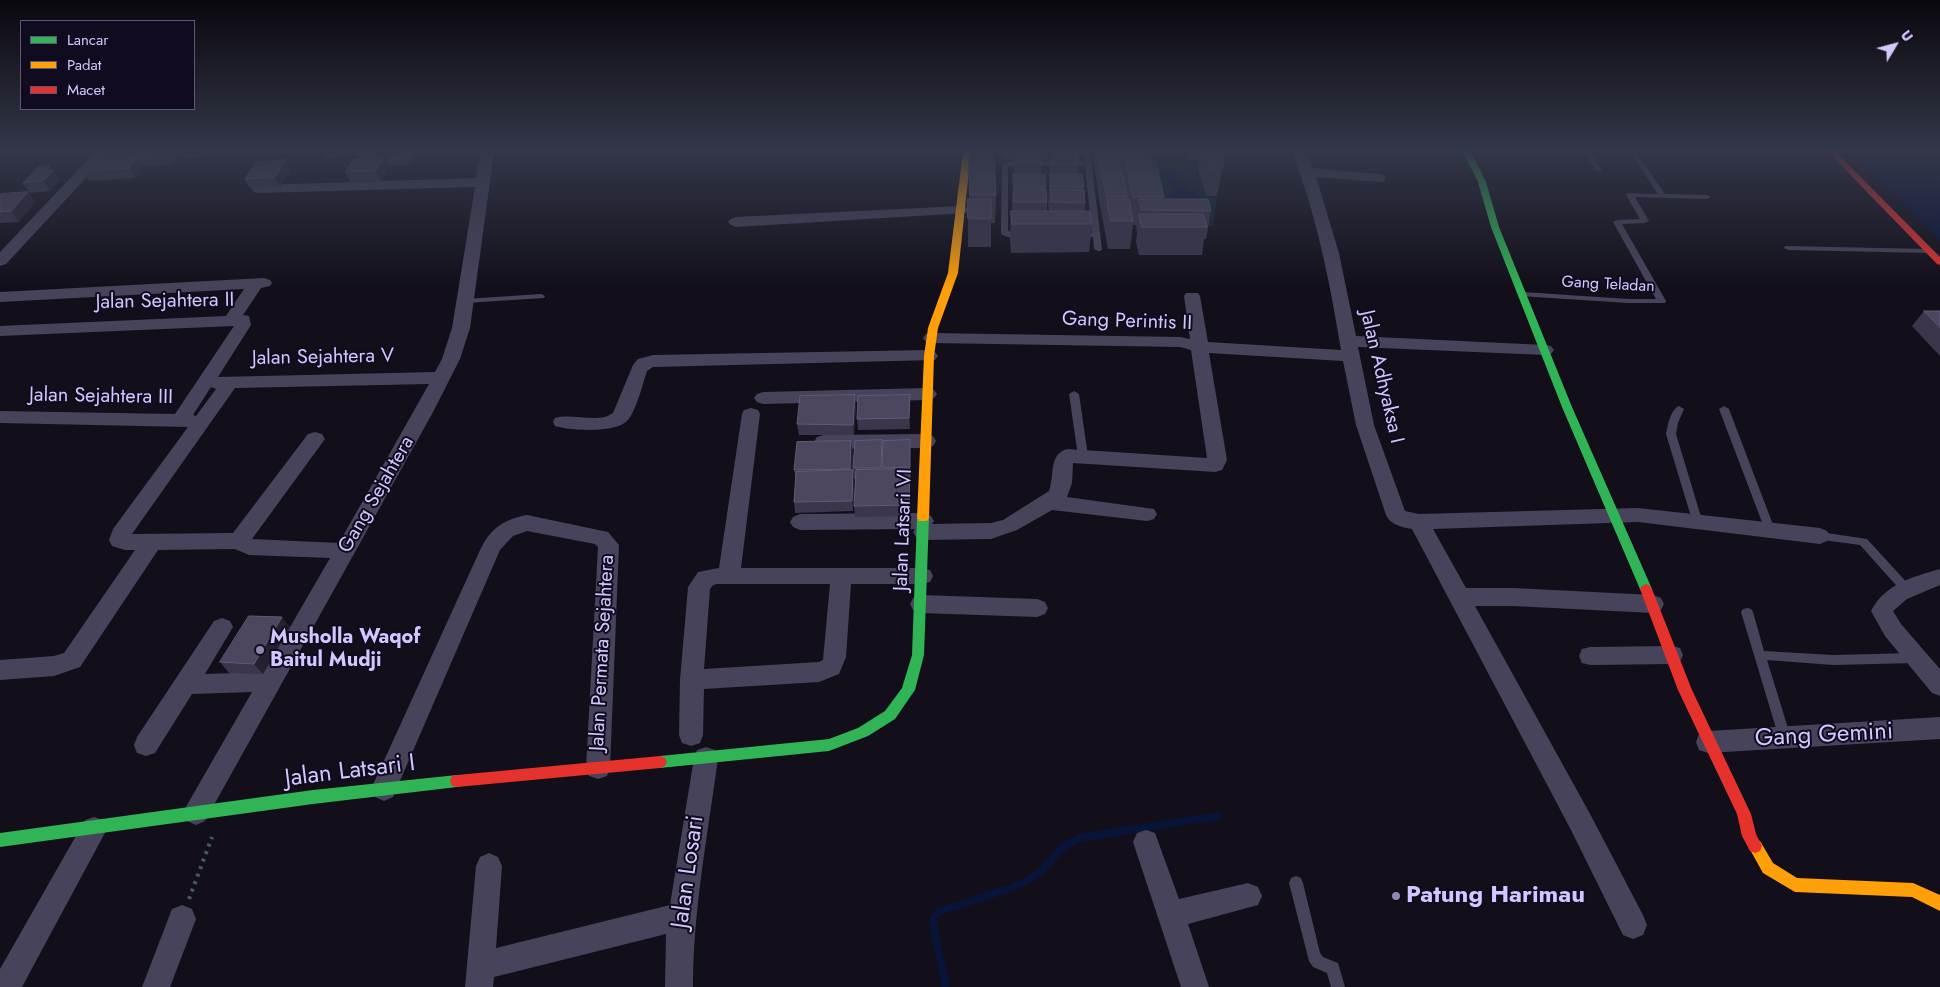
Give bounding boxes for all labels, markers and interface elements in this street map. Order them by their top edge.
legend [20,20,195,110]
north arrow [1870,20,1920,70]
text: U [1896,26,1918,46]
text: Lancar [67,29,108,51]
text: Padat [67,54,101,76]
text: Macet [67,79,105,101]
street label: Gang Teladan [1561,273,1655,297]
street label: Jalan Sejahtera II [95,289,235,315]
street label: Gang Perintis II [1062,308,1192,336]
street label: Jalan Adhyaksa I [1354,308,1408,446]
street label: Jalan Sejahtera V [252,345,394,371]
street label: Jalan Sejahtera III [29,384,173,410]
street label: Gang Sejahtera [334,432,420,558]
street label: Jalan Latsari VI [890,468,918,592]
street label: Jalan Permata Sejahtera [586,554,620,752]
place label: Musholla Waqof Baitul Mudji [270,626,420,673]
marker: Musholla Waqof Baitul Mudji [254,644,266,656]
street label: Gang Gemini [1754,718,1894,754]
street label: Jalan Latsari I [283,750,417,794]
street label: Jalan Losari [667,814,711,930]
place label: Patung Harimau [1406,882,1585,910]
marker: Patung Harimau [1390,890,1402,902]

